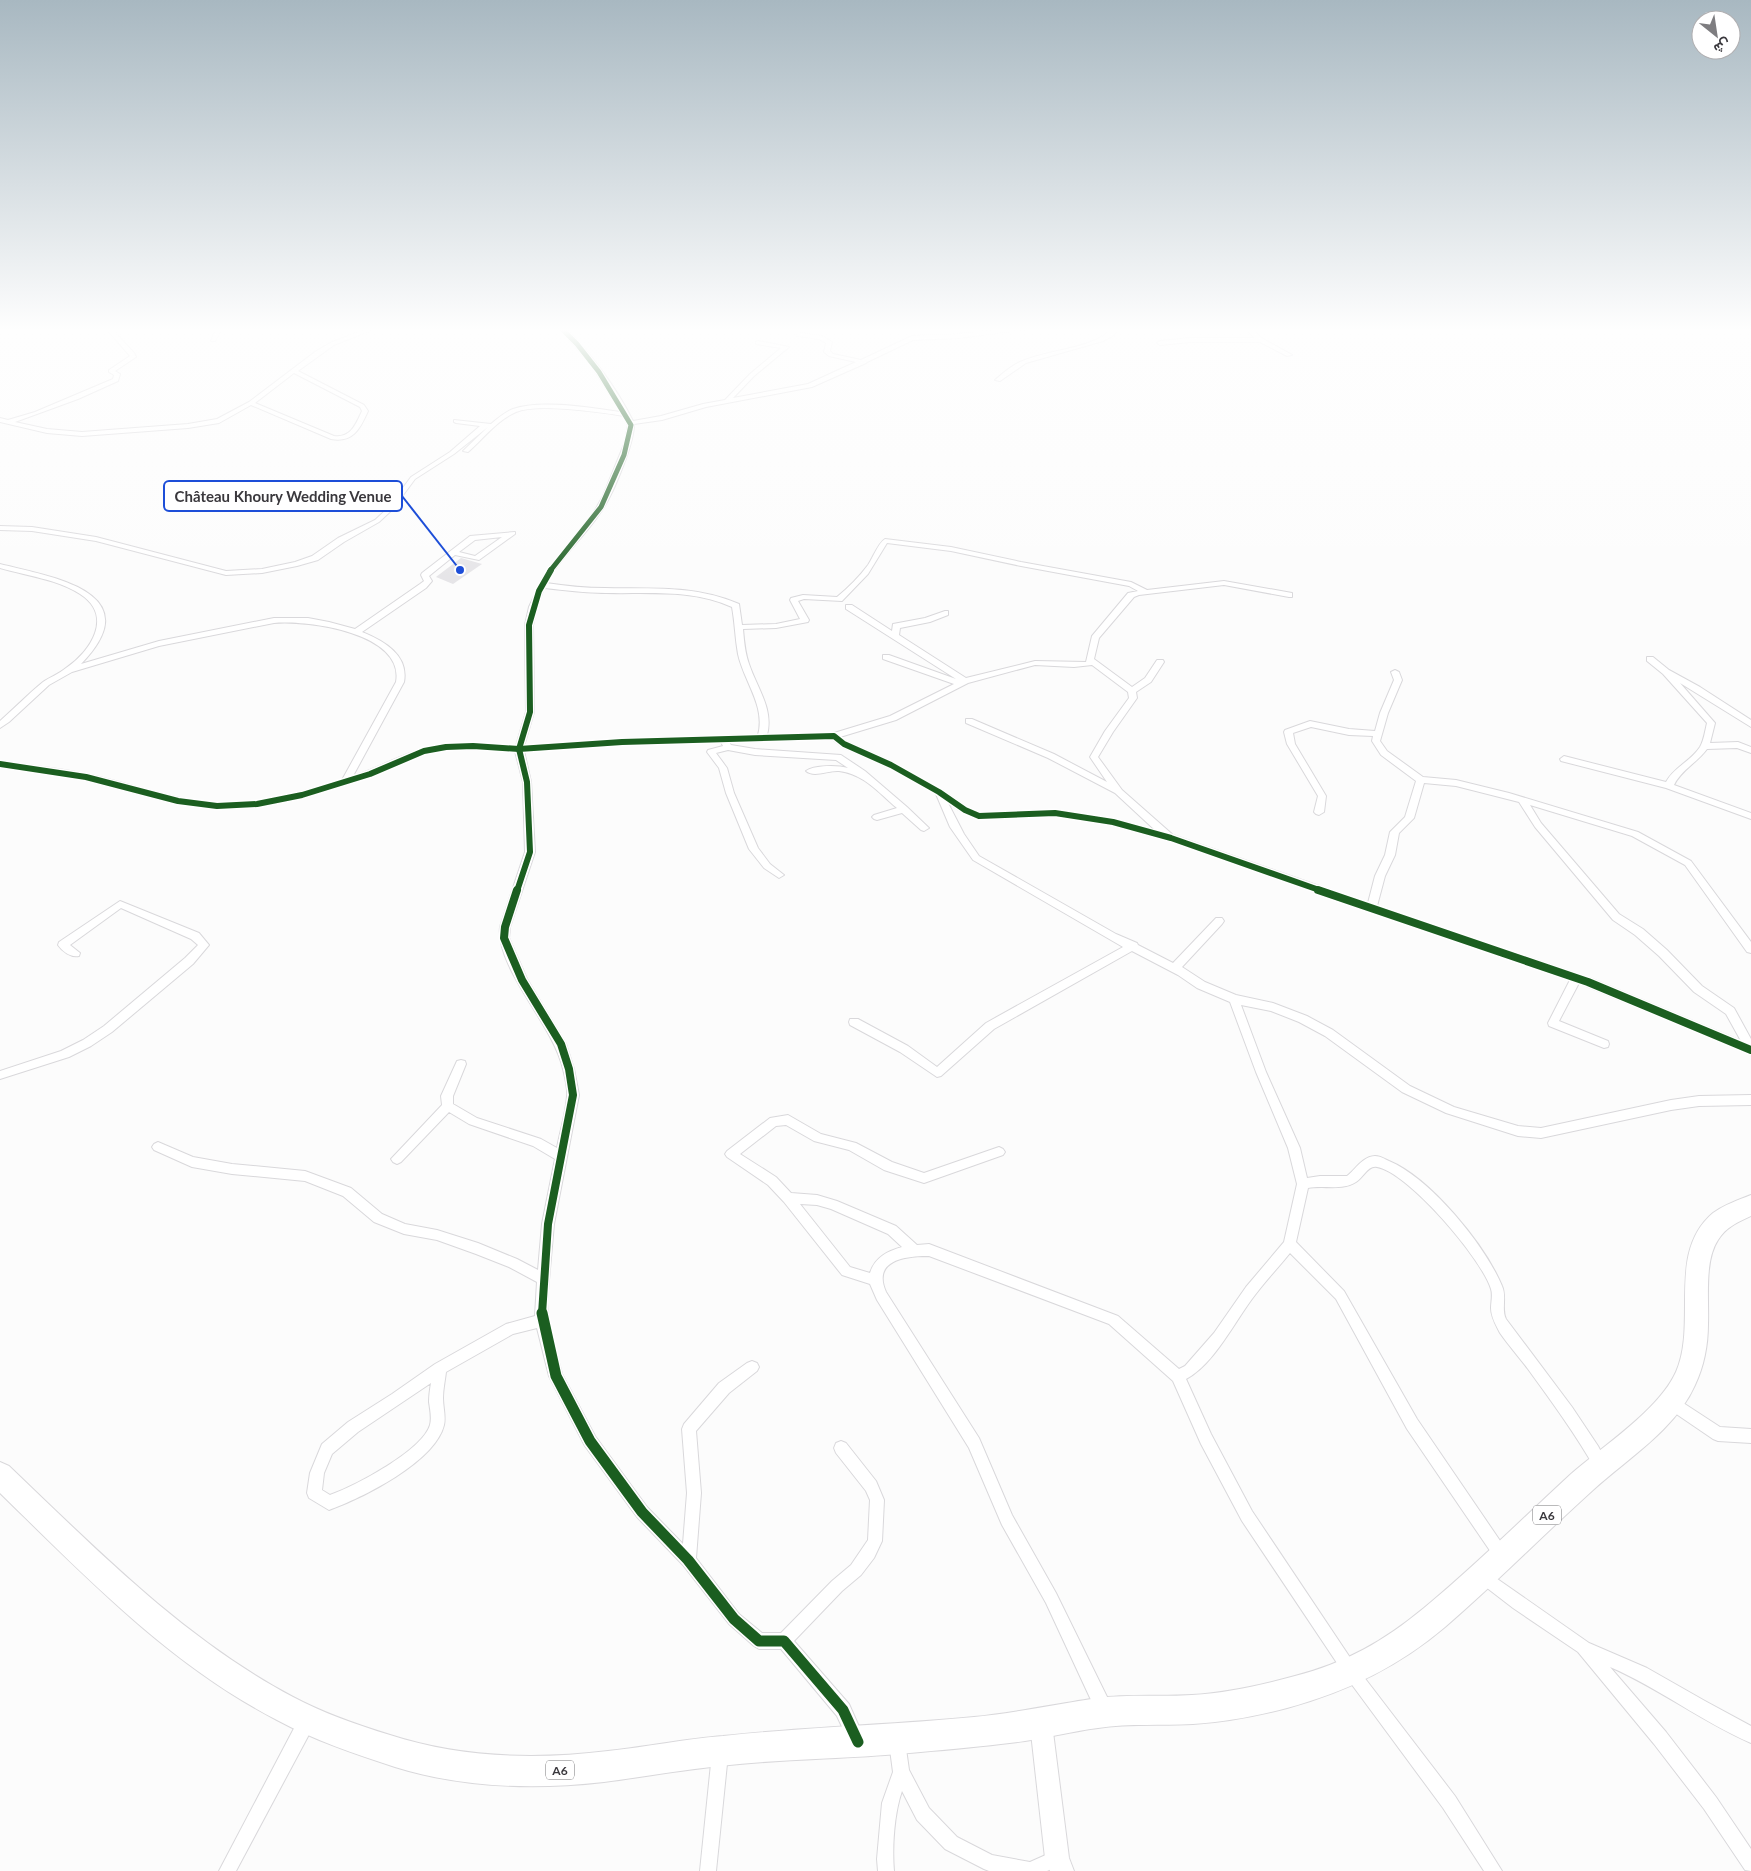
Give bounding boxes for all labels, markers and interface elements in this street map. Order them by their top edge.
north arrow [1691,10,1741,60]
text: ش [1711,34,1734,58]
callout: Château Khoury Wedding Venue [164,481,402,511]
text: Château Khoury Wedding Venue [175,487,391,505]
road number: A6 [1533,1506,1561,1524]
road number: A6 [546,1760,574,1780]

